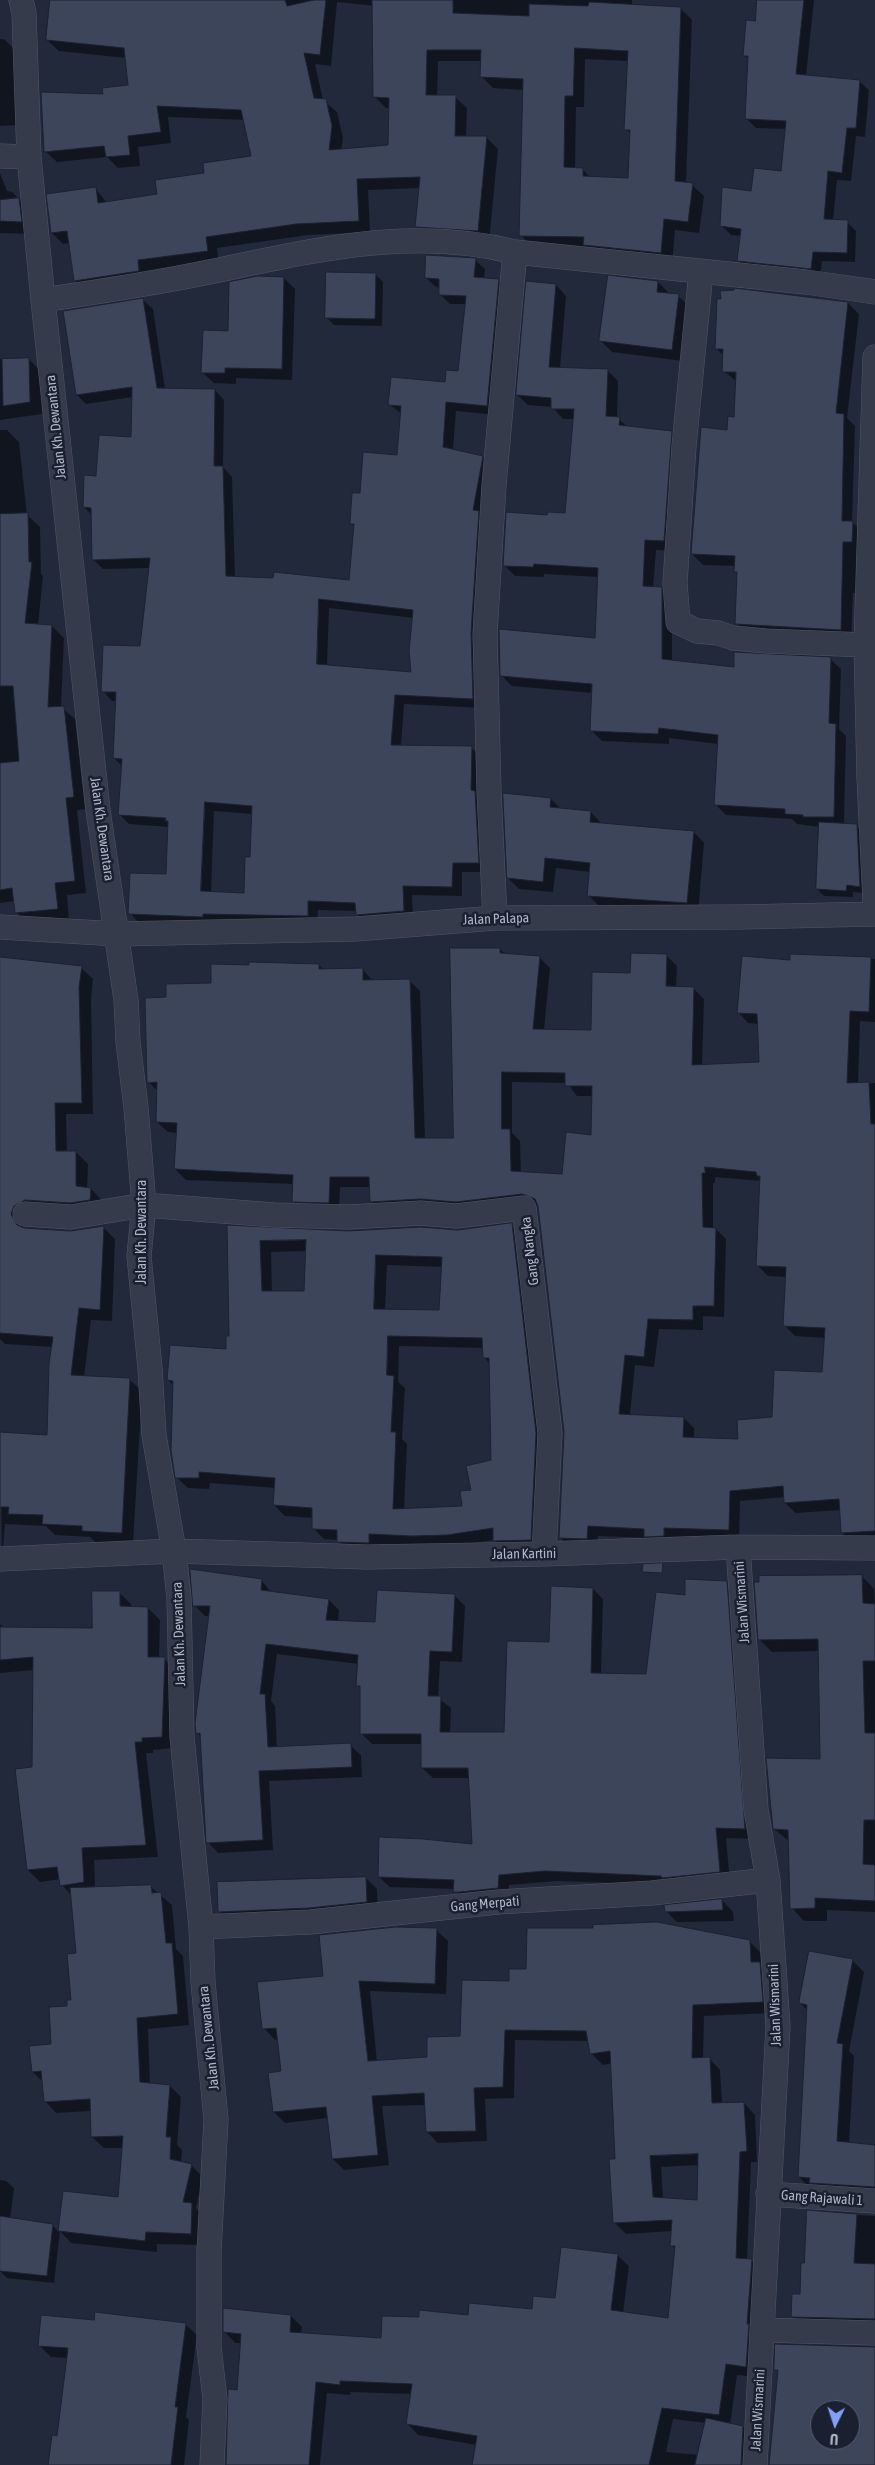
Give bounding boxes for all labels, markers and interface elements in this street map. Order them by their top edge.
street label: Jalan Kh. Dewantara [42,374,70,480]
street label: Jalan Kh. Dewantara [86,776,118,882]
street label: Jalan Palapa [463,909,529,929]
street label: Jalan Kh. Dewantara [134,1180,150,1284]
street label: Gang Nangka [517,1216,543,1286]
street label: Jalan Kartini [492,1545,556,1563]
street label: Jalan Wismarini [731,1560,753,1644]
street label: Jalan Kh. Dewantara [169,1582,189,1686]
street label: Gang Merpati [450,1893,520,1915]
street label: Jalan Wismarini [765,1964,785,2046]
street label: Jalan Kh. Dewantara [195,1985,223,2091]
street label: Gang Rajawali 1 [780,2187,864,2209]
street label: Jalan Wismarini [747,2369,769,2451]
north arrow [810,2400,860,2450]
text: U [829,2431,839,2447]

